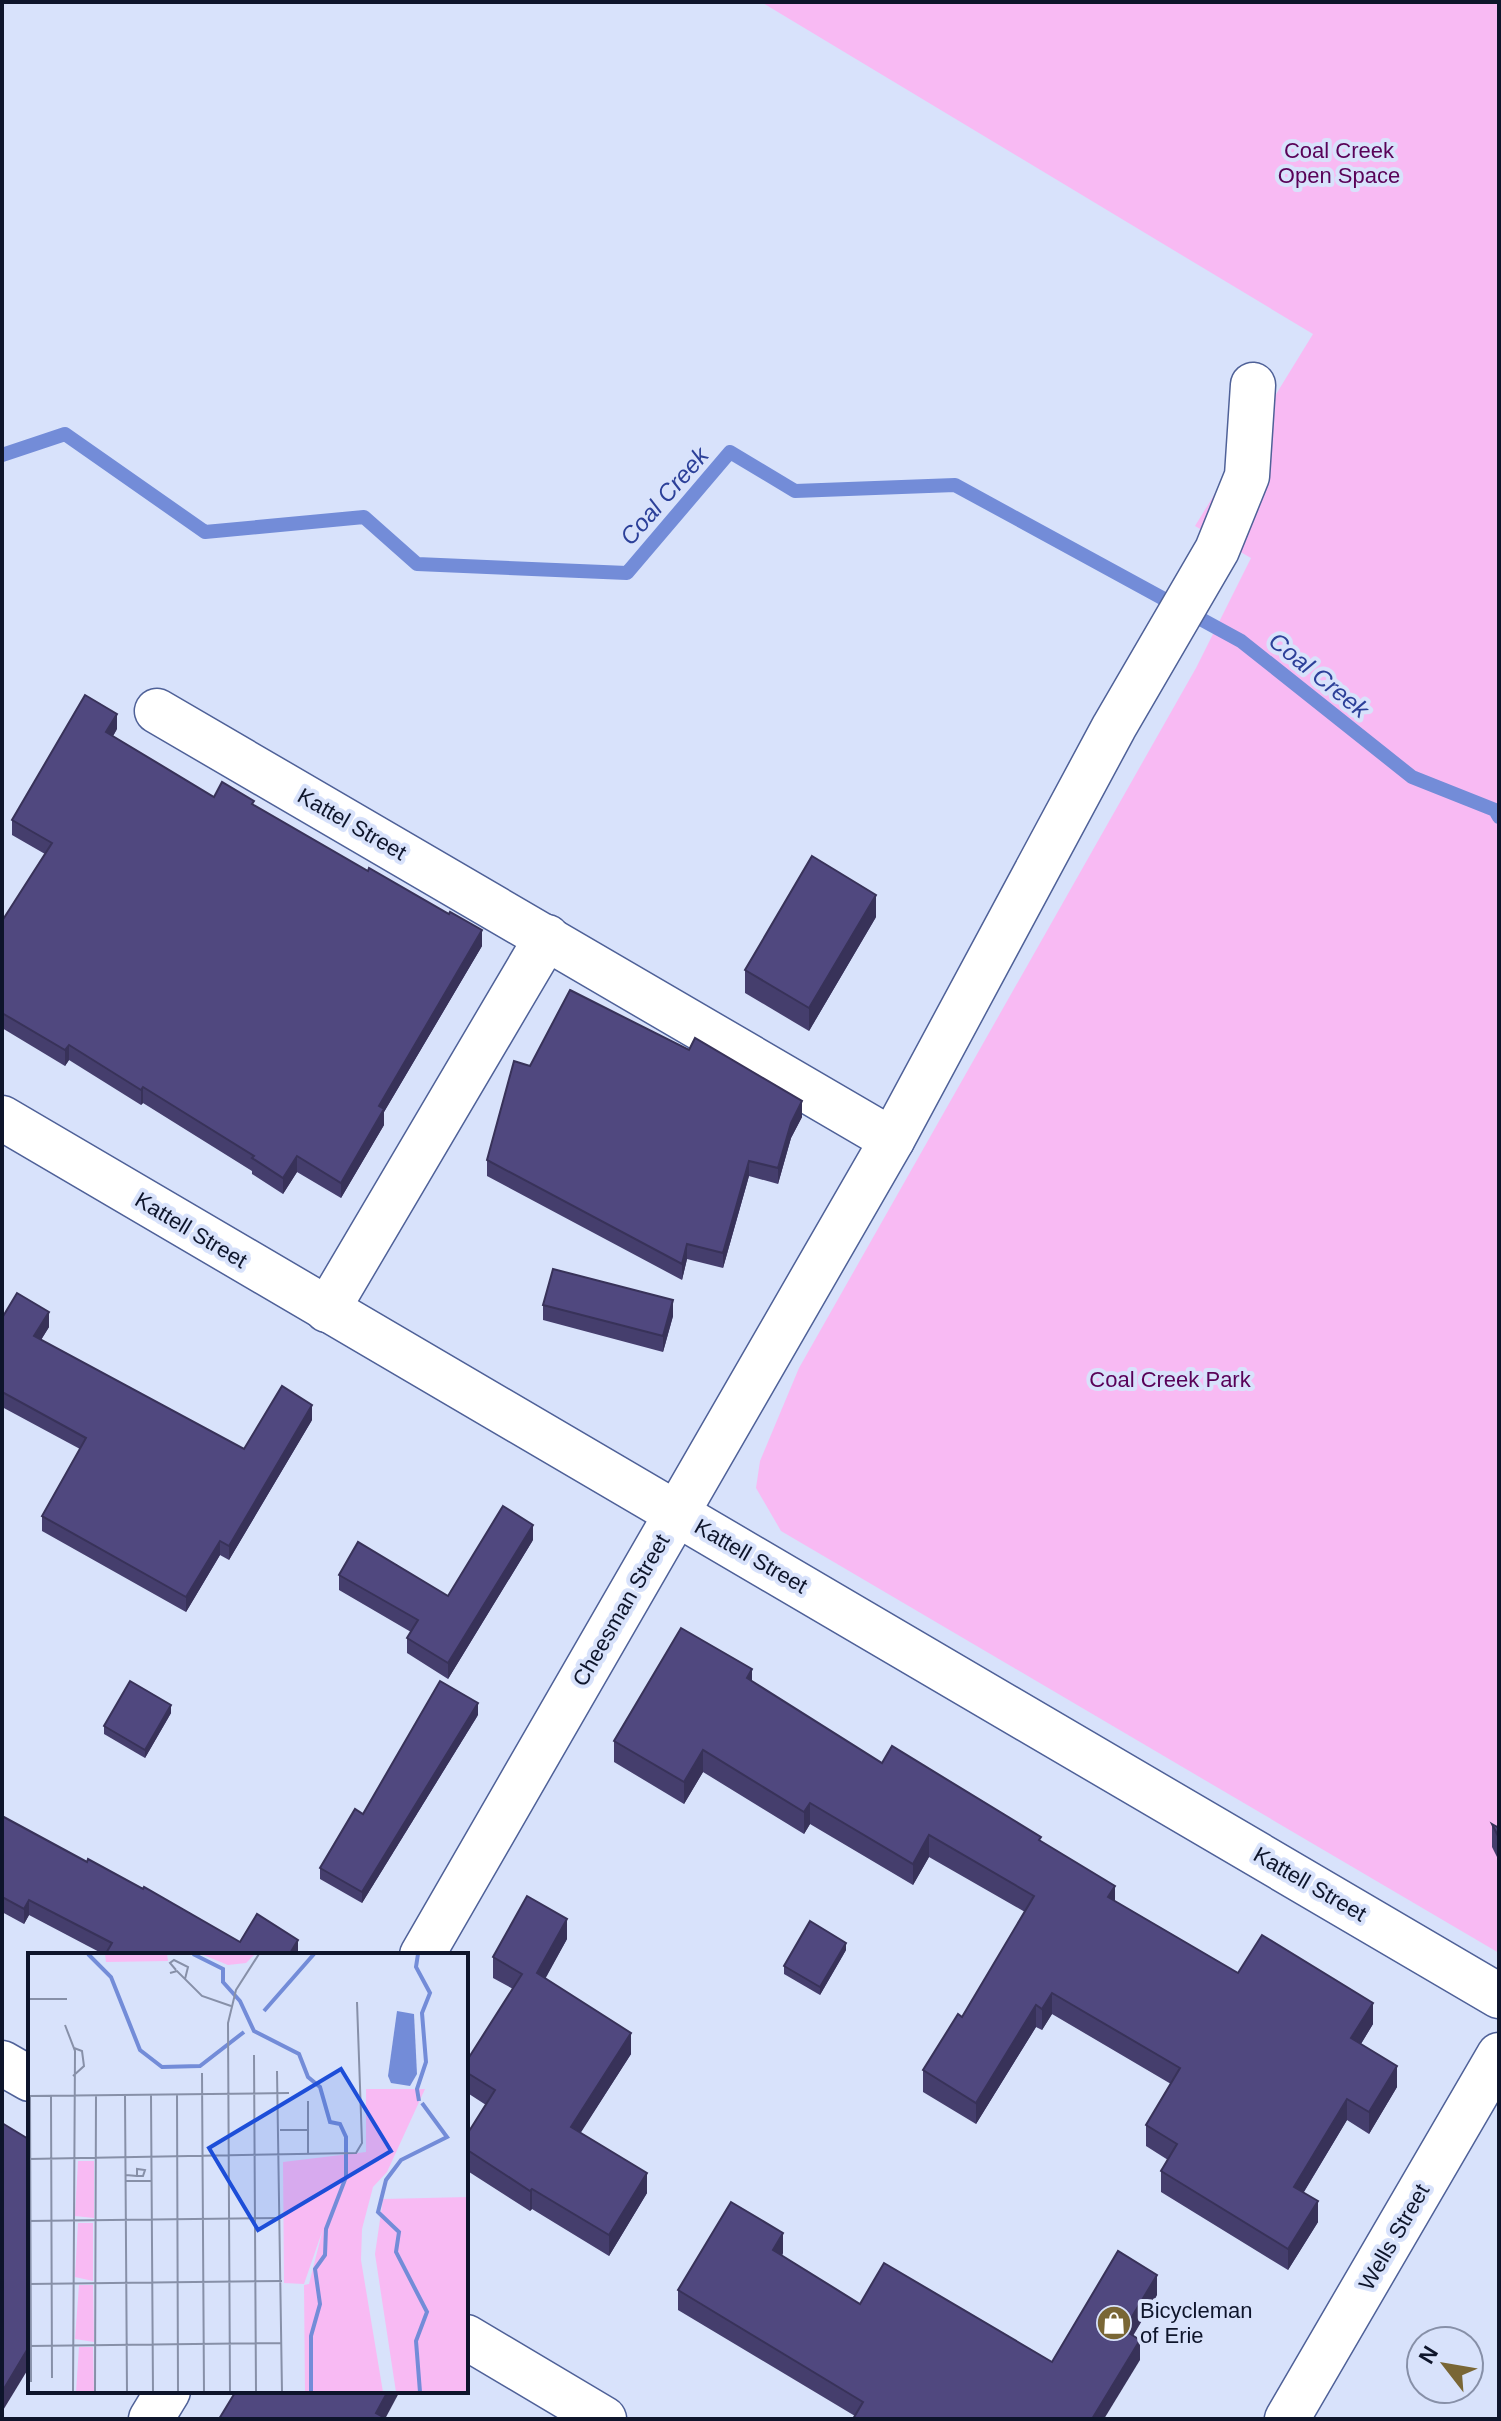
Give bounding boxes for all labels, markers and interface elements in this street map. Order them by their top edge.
park label: Coal Creek Open Space [1278,138,1400,188]
water label: Coal Creek [614,440,715,550]
water label: Coal Creek [1264,627,1376,725]
street label: Kattel Street [293,783,411,865]
street label: Kattell Street [131,1187,251,1273]
park label: Coal Creek Park [1089,1367,1252,1392]
street label: Kattell Street [690,1514,812,1598]
street label: Cheesman Street [567,1530,675,1690]
street label: Kattell Street [1249,1842,1371,1926]
inset map [28,1953,468,2393]
street label: Wells Street [1354,2180,1434,2294]
place label: Bicycleman of Erie [1140,2298,1252,2348]
shop icon: Bicycleman of Erie [1095,2304,1133,2342]
north arrow [1405,2325,1485,2405]
text: N [1413,2342,1443,2368]

